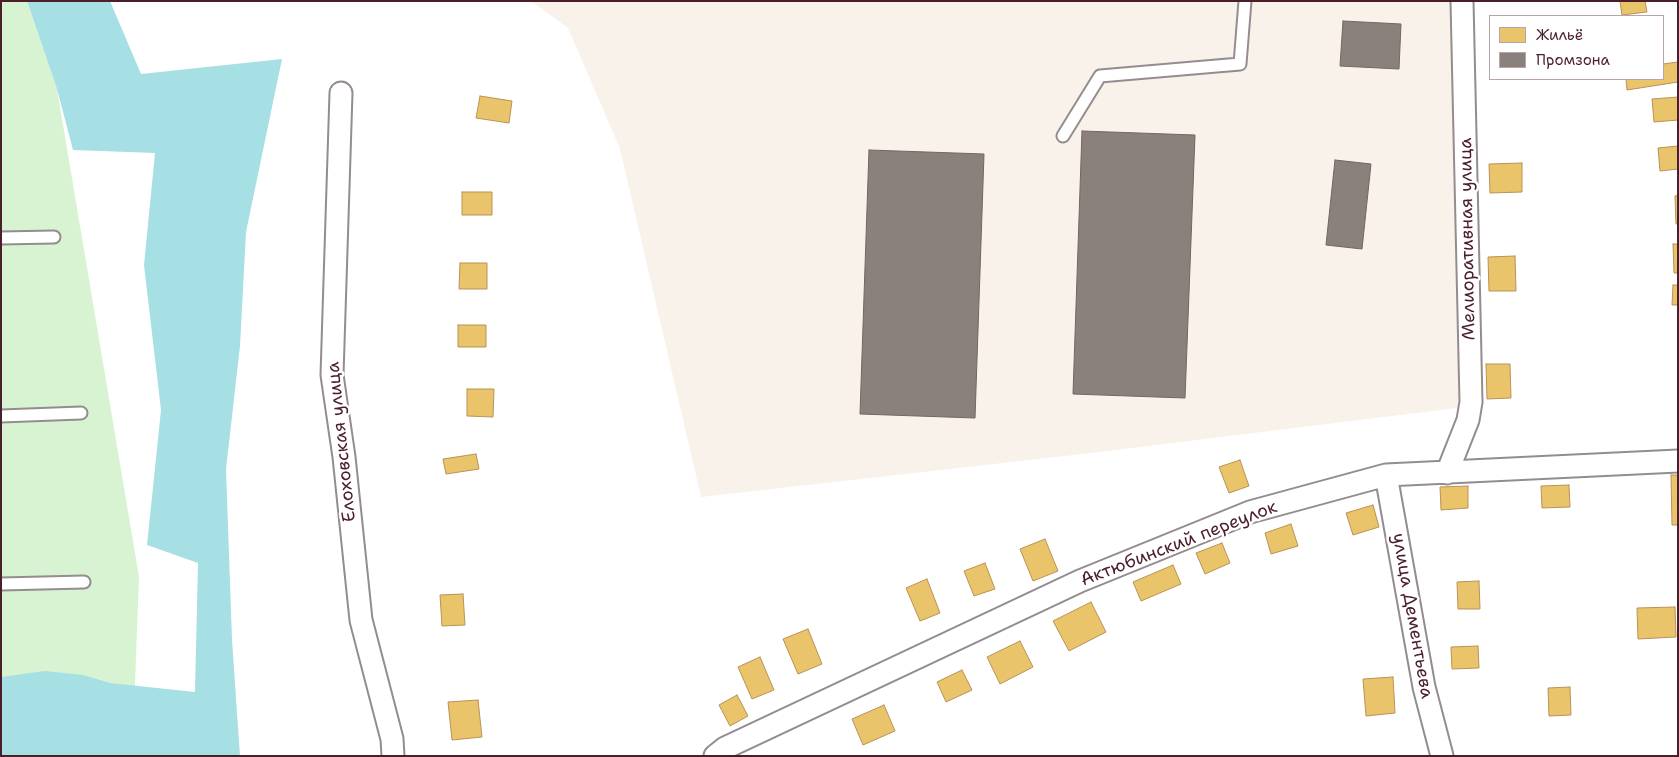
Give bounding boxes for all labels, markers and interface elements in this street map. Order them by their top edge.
legend [1489,15,1664,80]
text: Жильё [1536,25,1583,45]
text: Промзона [1536,50,1610,70]
street label: Мелиоративная улица [1455,137,1481,341]
street label: Елоховская улица [323,361,361,523]
street label: Актюбинский переулок [1078,497,1280,591]
street label: улица Дементьева [1387,532,1437,700]

